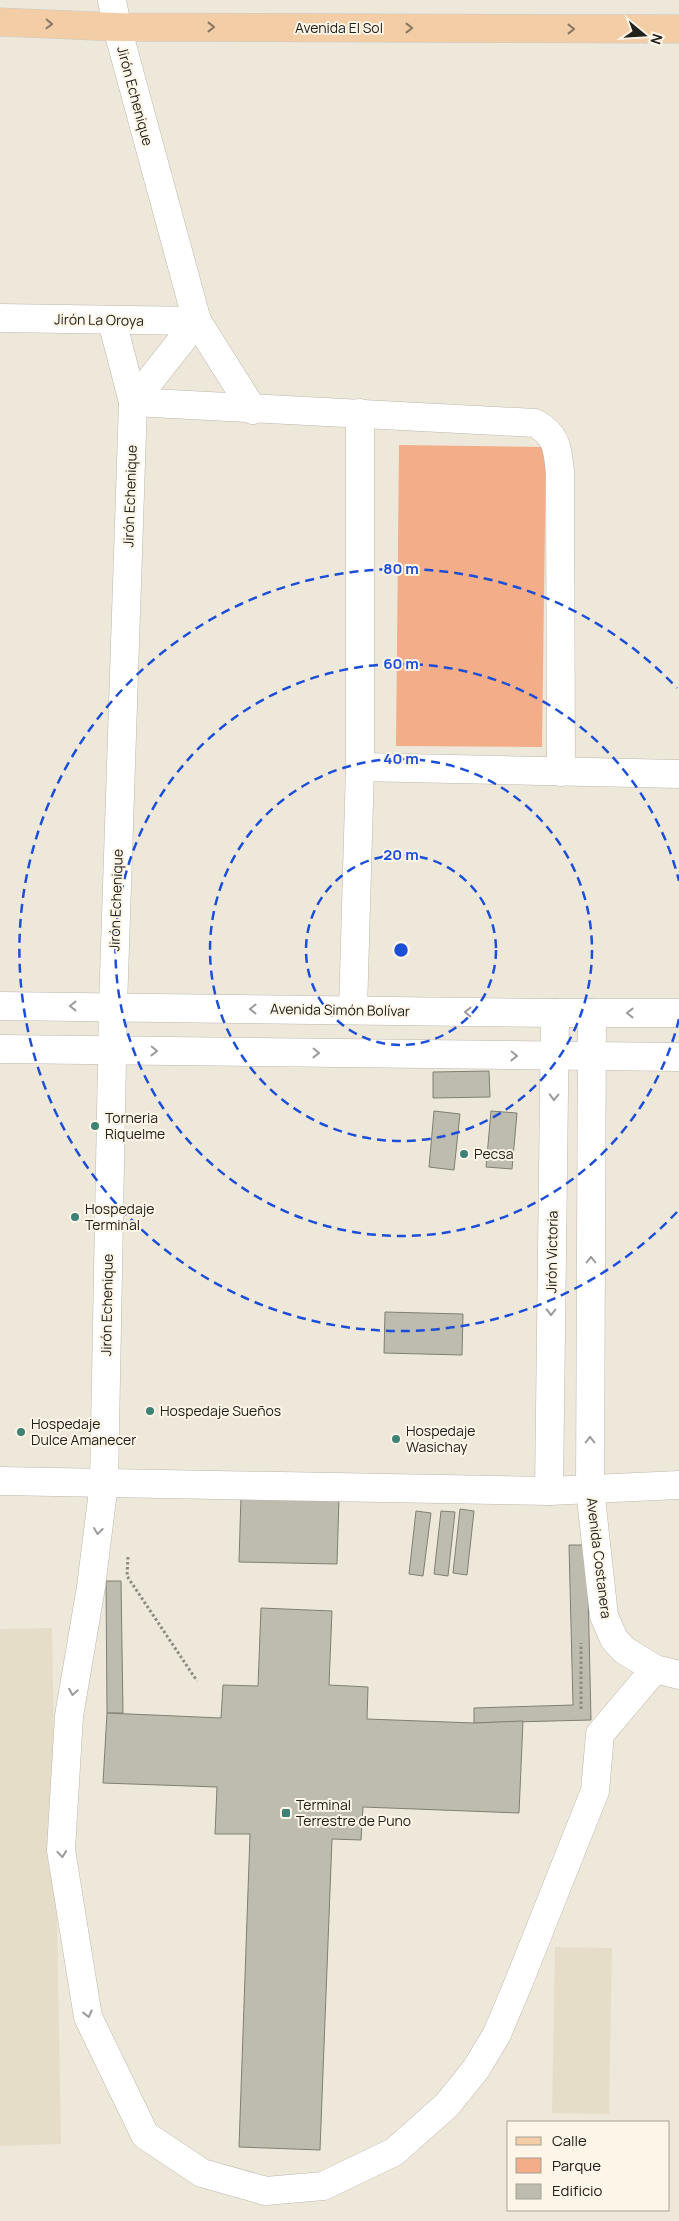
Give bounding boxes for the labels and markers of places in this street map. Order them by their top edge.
centre of rings [392,941,410,959]
place label: Torneria Riquelme [105,1108,165,1143]
marker: Torneria Riquelme [89,1120,101,1132]
place label: Pecsa [474,1144,513,1163]
marker: Pecsa [458,1148,470,1160]
place label: Hospedaje Terminal [85,1199,154,1234]
marker: Hospedaje Terminal [69,1211,81,1223]
place label: Hospedaje Sueños [160,1401,281,1420]
marker: Hospedaje Sueños [144,1405,156,1417]
place label: Hospedaje Dulce Amanecer [31,1414,136,1449]
place label: Hospedaje Wasichay [406,1421,475,1456]
marker: Hospedaje Dulce Amanecer [15,1426,27,1438]
marker: Hospedaje Wasichay [390,1433,402,1445]
place label: Terminal Terrestre de Puno [296,1795,411,1830]
marker: Terminal Terrestre de Puno [280,1807,292,1819]

